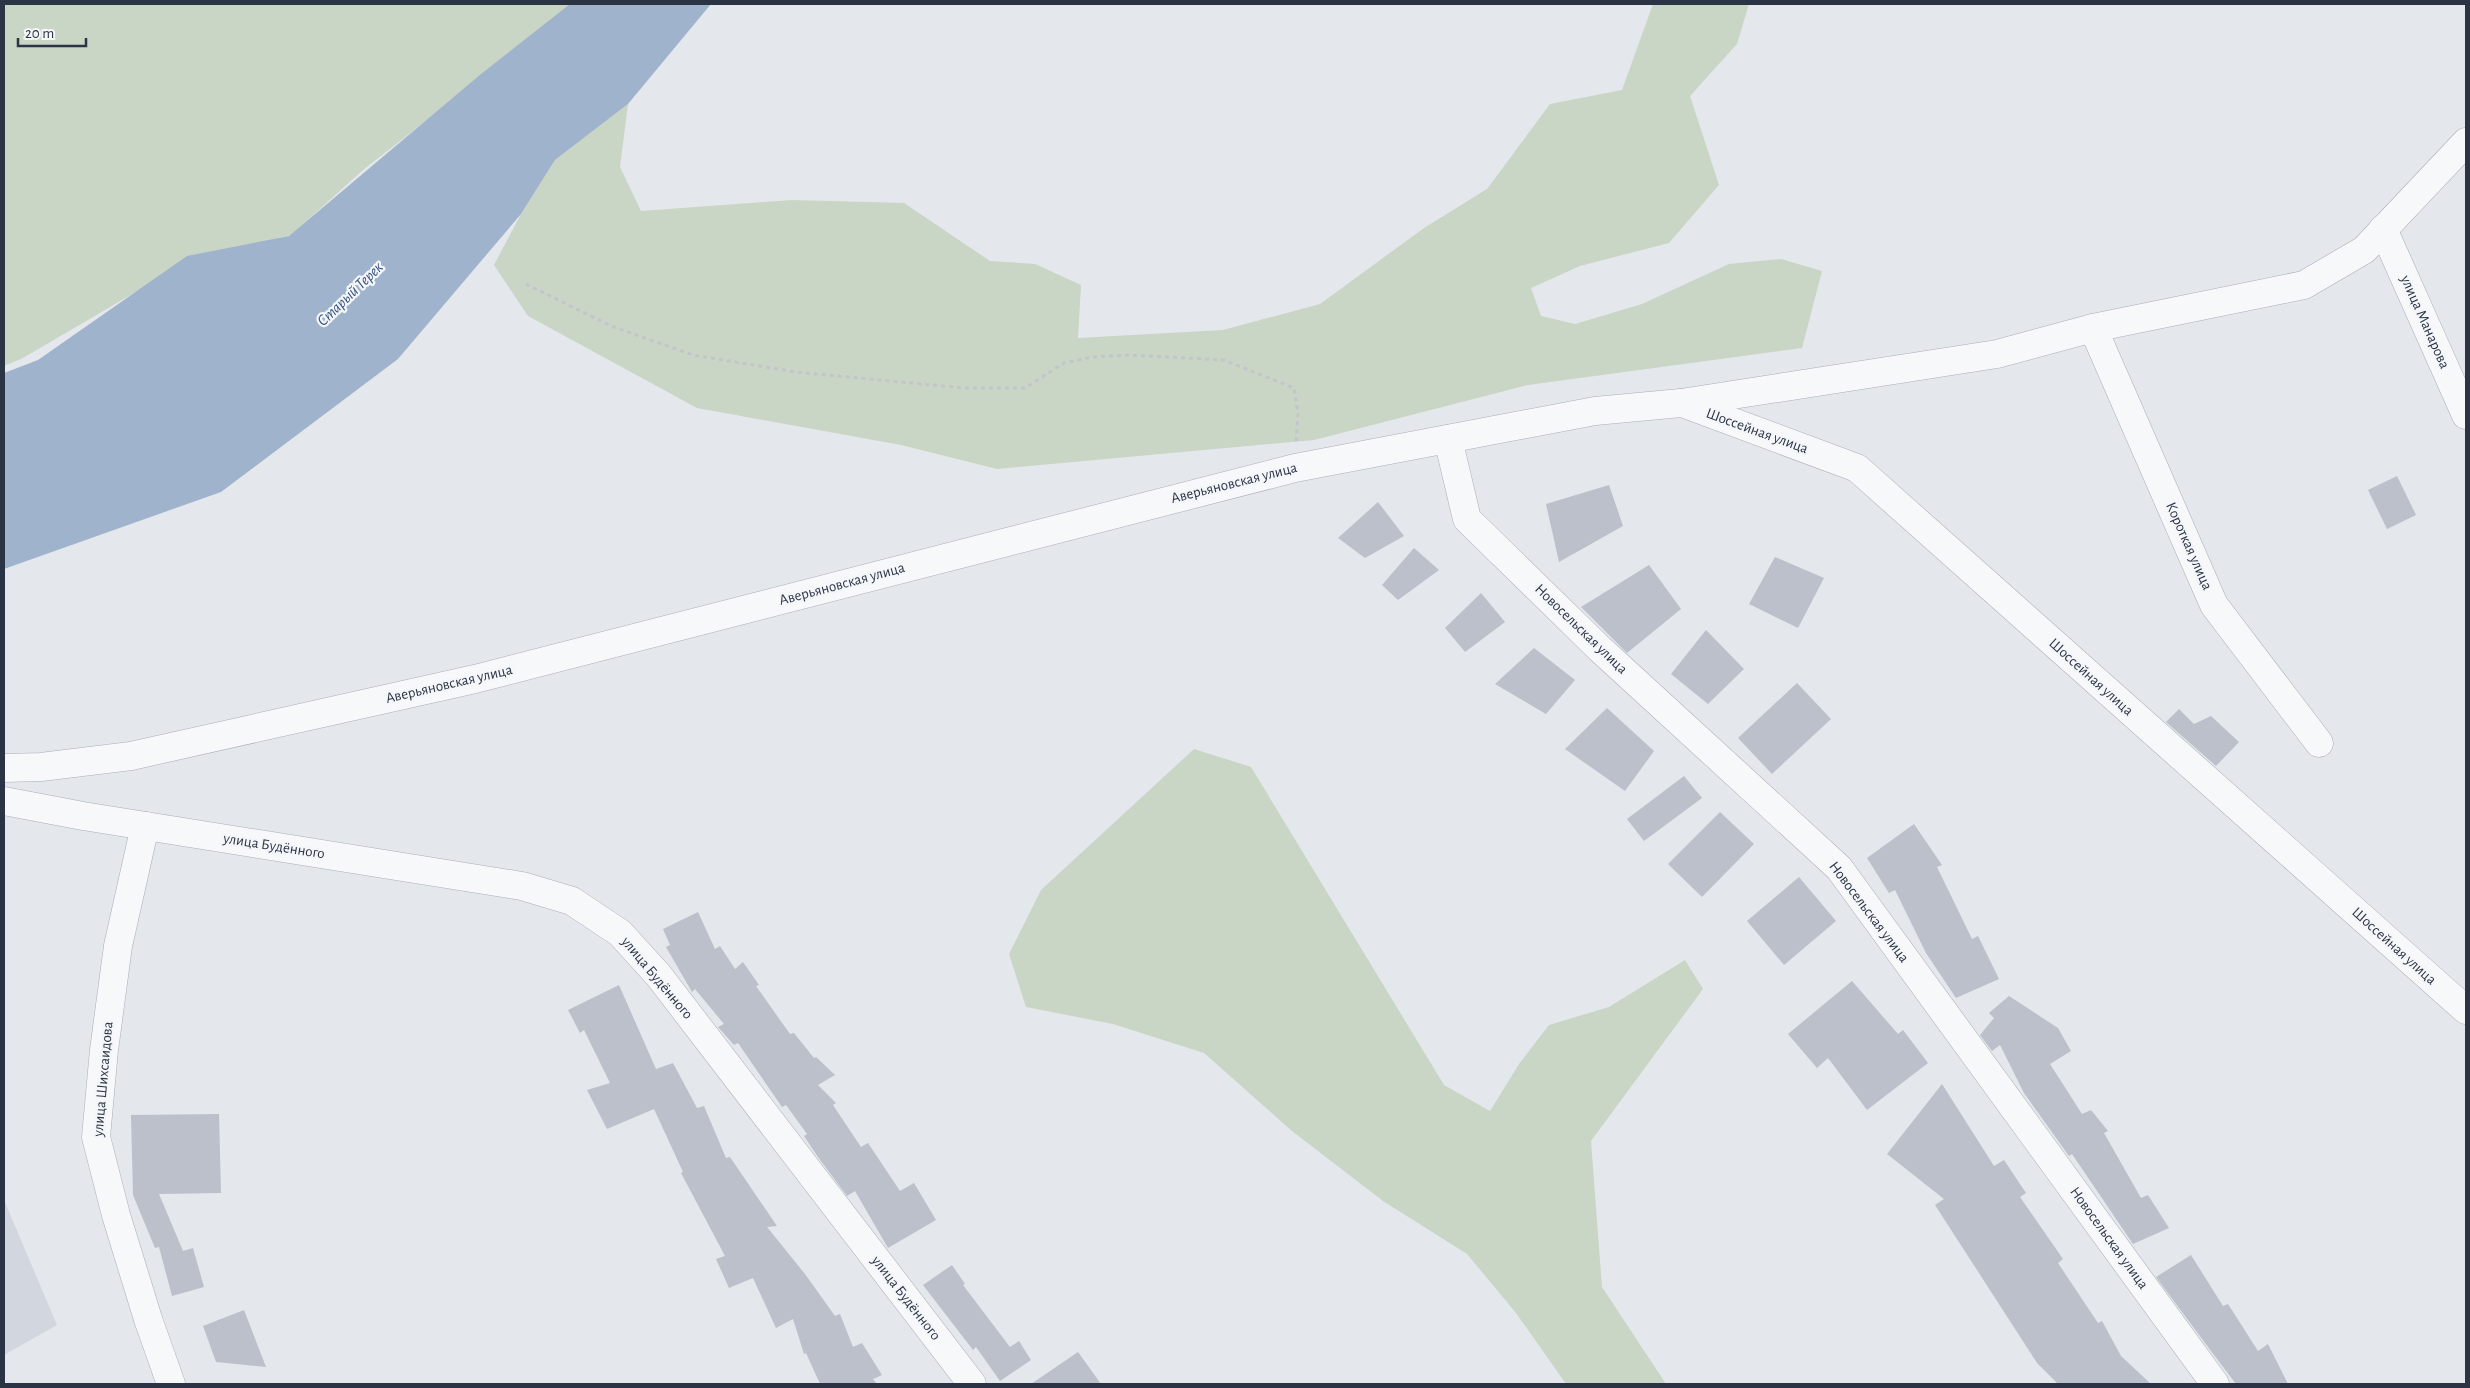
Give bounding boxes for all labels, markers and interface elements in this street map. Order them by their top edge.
scale bar [18,15,85,47]
text: 20 m [25,26,54,41]
water label: Старый Терек [314,259,387,330]
street label: улица Манарова [2397,272,2452,371]
street label: Шоссейная улица [1704,406,1810,457]
street label: Аверьяновская улица [1169,460,1299,506]
street label: Короткая улица [2163,500,2215,592]
street label: Аверьяновская улица [778,560,907,608]
street label: Новосельская улица [1532,581,1630,677]
street label: Шоссейная улица [2046,635,2136,719]
street label: Аверьяновская улица [384,662,514,706]
street label: улица Будённого [221,830,326,861]
street label: Новосельская улица [1826,859,1912,965]
street label: Шоссейная улица [2349,904,2439,988]
street label: улица Будённого [618,933,696,1022]
street label: улица Шихсаидова [90,1021,116,1138]
street label: Новосельская улица [2067,1184,2151,1292]
street label: улица Будённого [868,1252,943,1343]

